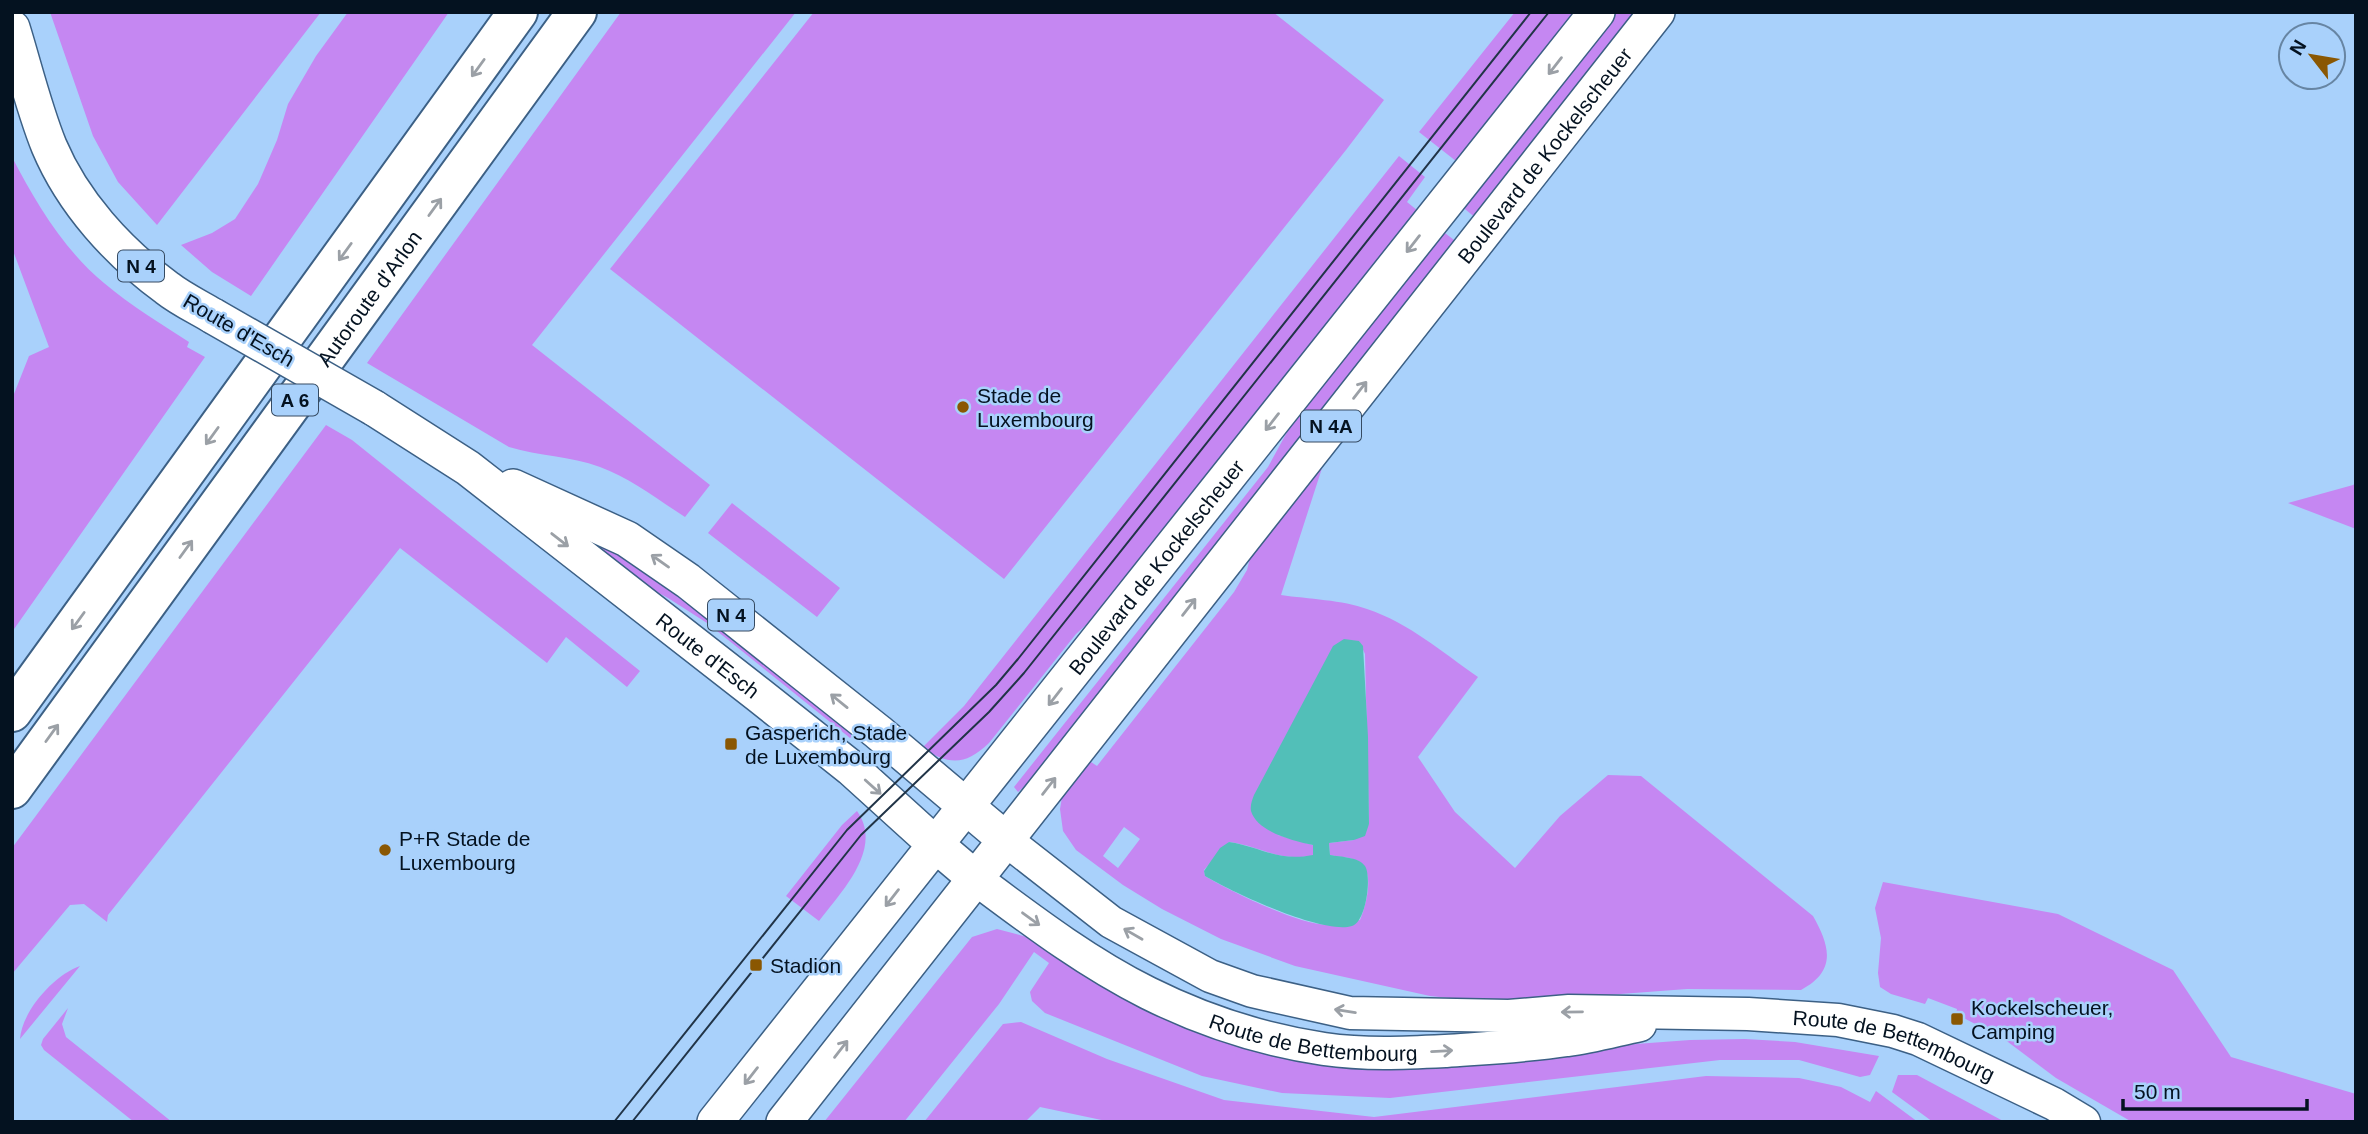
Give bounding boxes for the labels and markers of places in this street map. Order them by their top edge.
place label: Stade de Luxembourg [977,384,1094,431]
marker: Stade de Luxembourg [955,399,971,415]
place label: Gasperich, Stade de Luxembourg [745,721,907,768]
marker: Gasperich, Stade de Luxembourg [723,736,739,752]
place label: P+R Stade de Luxembourg [399,827,530,874]
marker: P+R Stade de Luxembourg [377,842,393,858]
place label: Stadion [770,954,841,977]
marker: Stadion [748,957,764,973]
place label: Kockelscheuer, Camping [1971,996,2113,1043]
marker: Kockelscheuer, Camping [1949,1011,1965,1027]

